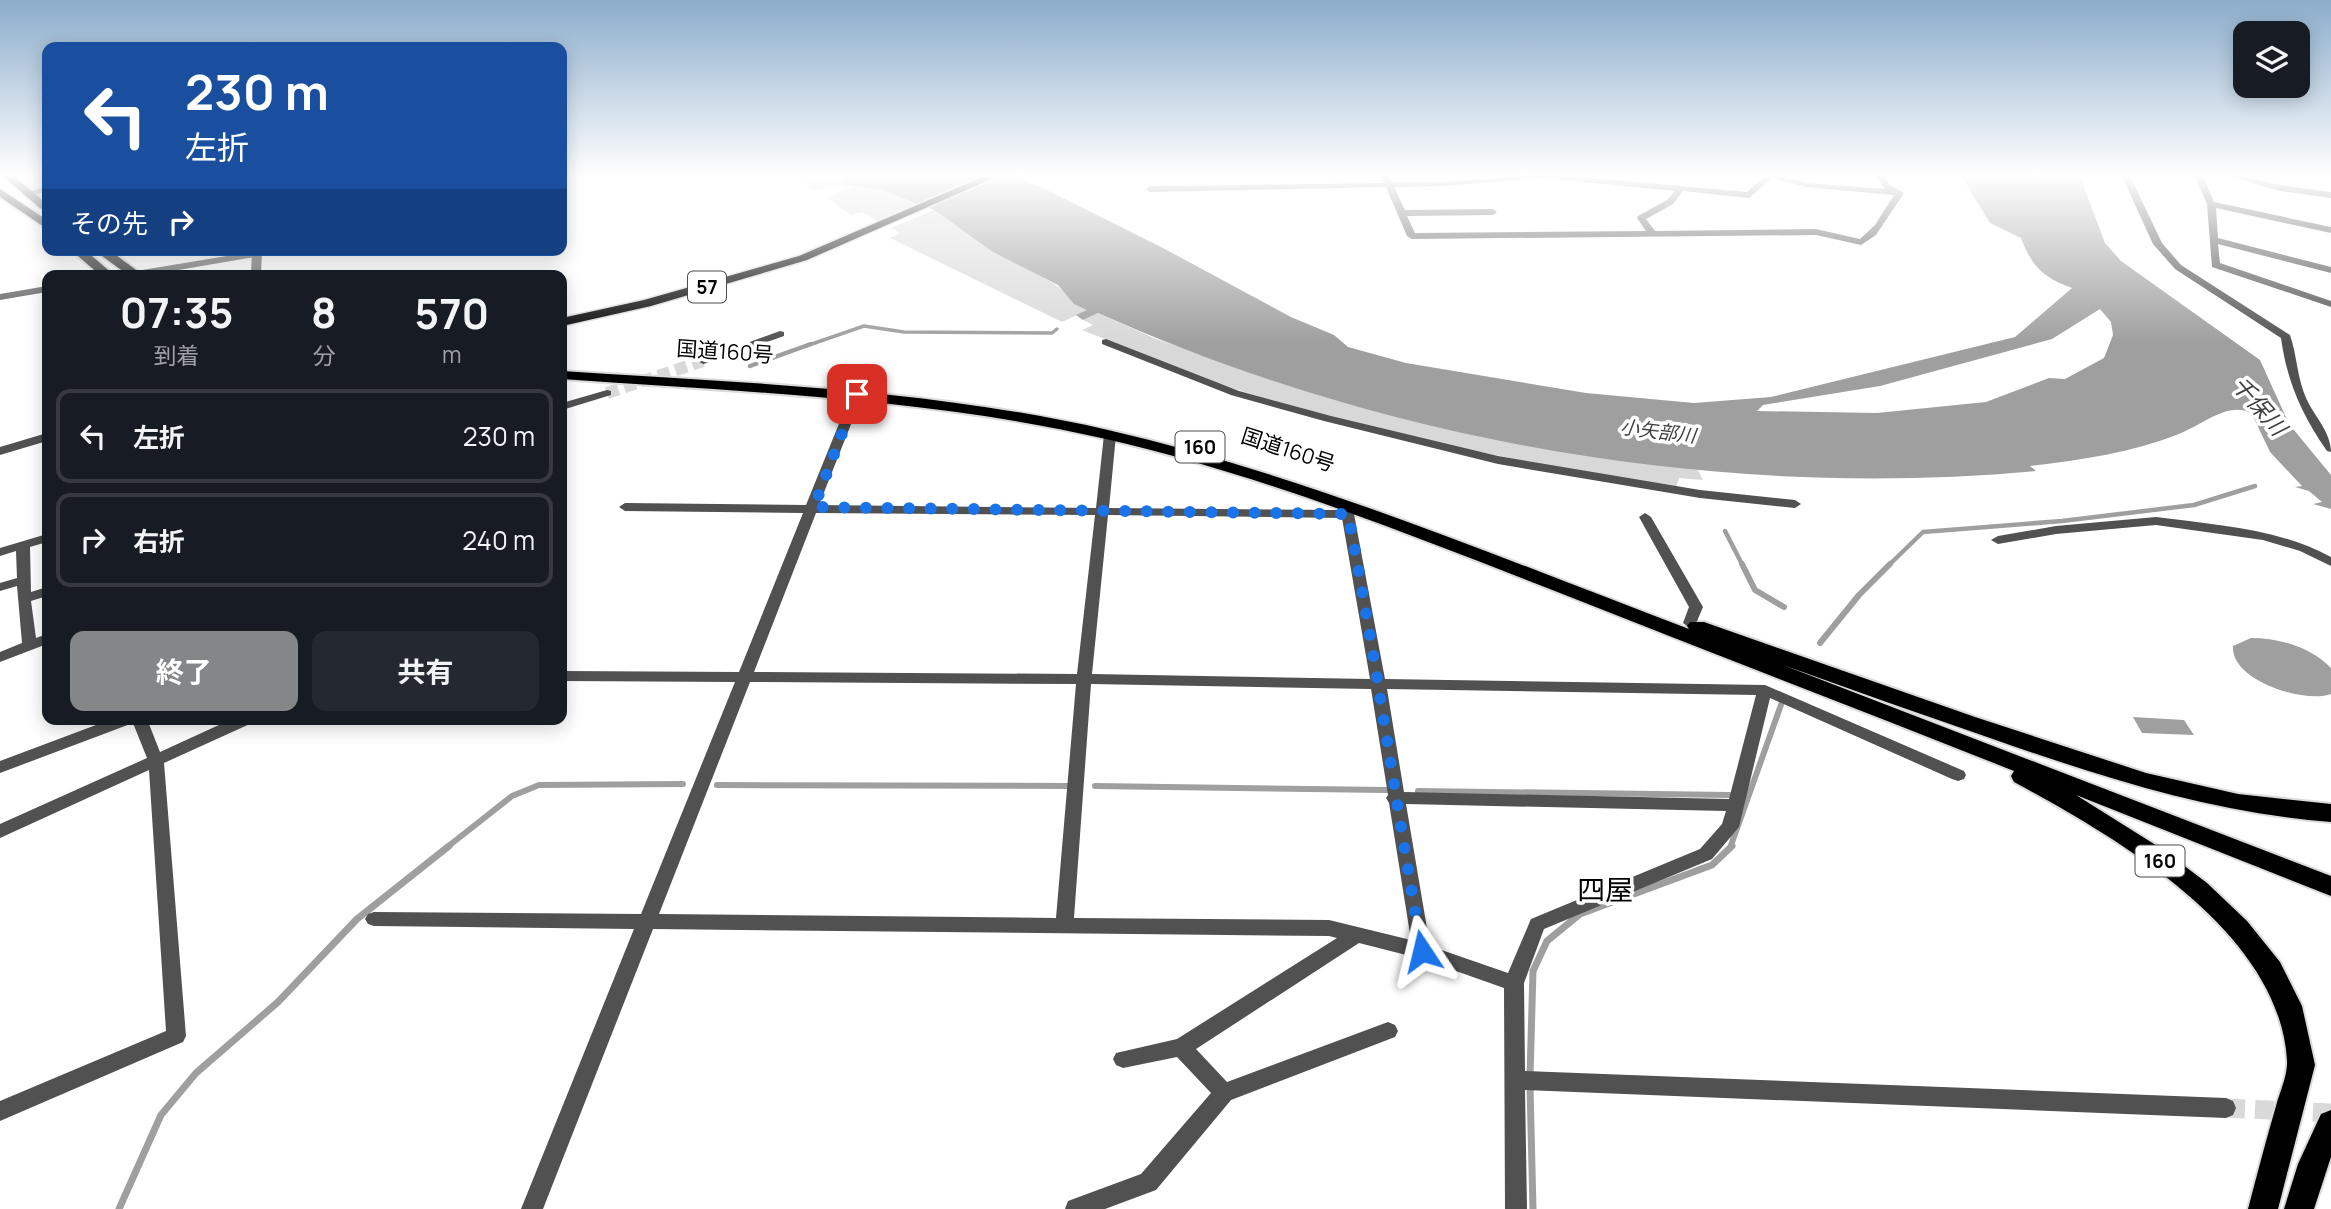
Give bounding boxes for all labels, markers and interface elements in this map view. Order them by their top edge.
map controls [2233,21,2310,98]
button: layers [2233,21,2310,98]
text: 230 m [185,58,329,125]
icon: left [70,70,161,161]
text: 左折 [185,125,249,169]
icon: right [162,203,200,241]
text: その先 [70,205,148,241]
road number: 57 [688,272,726,302]
text: 07:35 [120,283,233,341]
text: 8 [311,283,337,341]
text: 570 [415,284,489,342]
street label: 国道160号 [676,334,774,368]
text: m [442,338,462,370]
text: 到着 [154,339,200,371]
text: 分 [312,339,335,371]
pin [827,364,887,424]
water label: 千保川 [2225,369,2296,444]
icon: arrive [838,375,876,413]
water label: 小矢部川 [1619,413,1699,449]
icon: left [74,417,112,455]
text: 230 m [463,418,535,454]
text: 左折 [133,419,185,455]
street label: 国道160号 [1238,421,1339,477]
road number: 160 [1176,432,1224,462]
icon: right [74,521,112,559]
text: 240 m [462,522,535,558]
text: 右折 [133,523,185,559]
button: 終了 [70,631,298,711]
button: 共有 [312,631,539,711]
road number: 160 [2136,846,2184,876]
district label: 四屋 [1577,870,1633,908]
position arrow [1385,914,1459,988]

